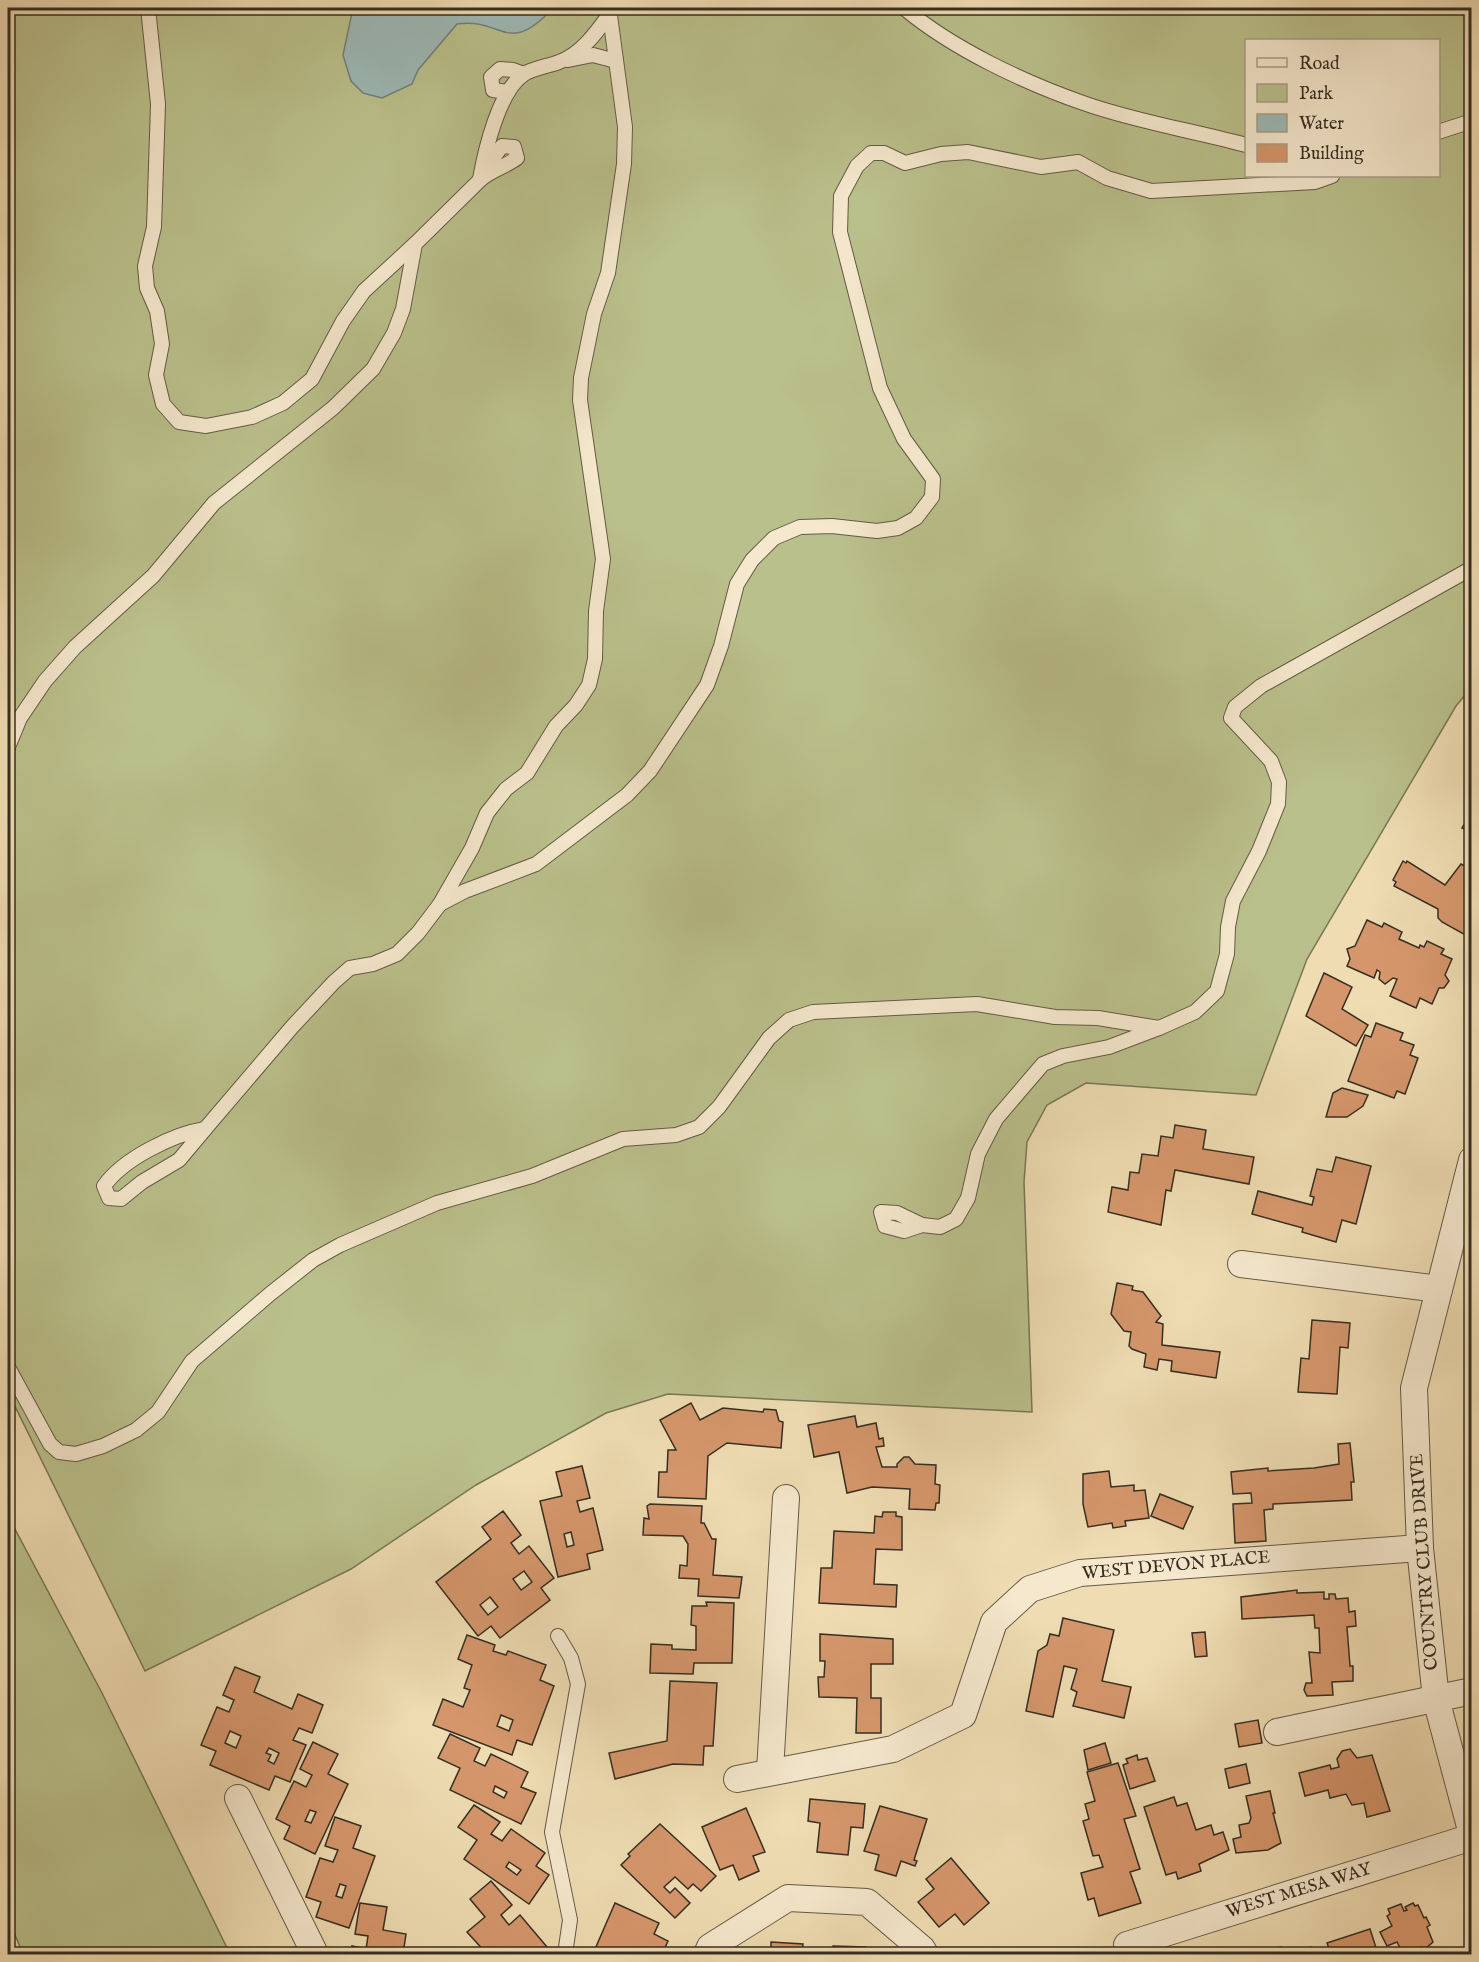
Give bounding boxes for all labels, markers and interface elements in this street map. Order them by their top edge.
legend [1245,39,1440,177]
text: Road [1299,53,1340,76]
text: Park [1299,83,1334,106]
text: Water [1299,113,1344,136]
text: Building [1299,143,1364,166]
street label: COUNTRY CLUB DRIVE [1406,1453,1444,1671]
street label: WEST DEVON PLACE [1081,1546,1271,1586]
street label: WEST MESA WAY [1223,1858,1375,1924]

